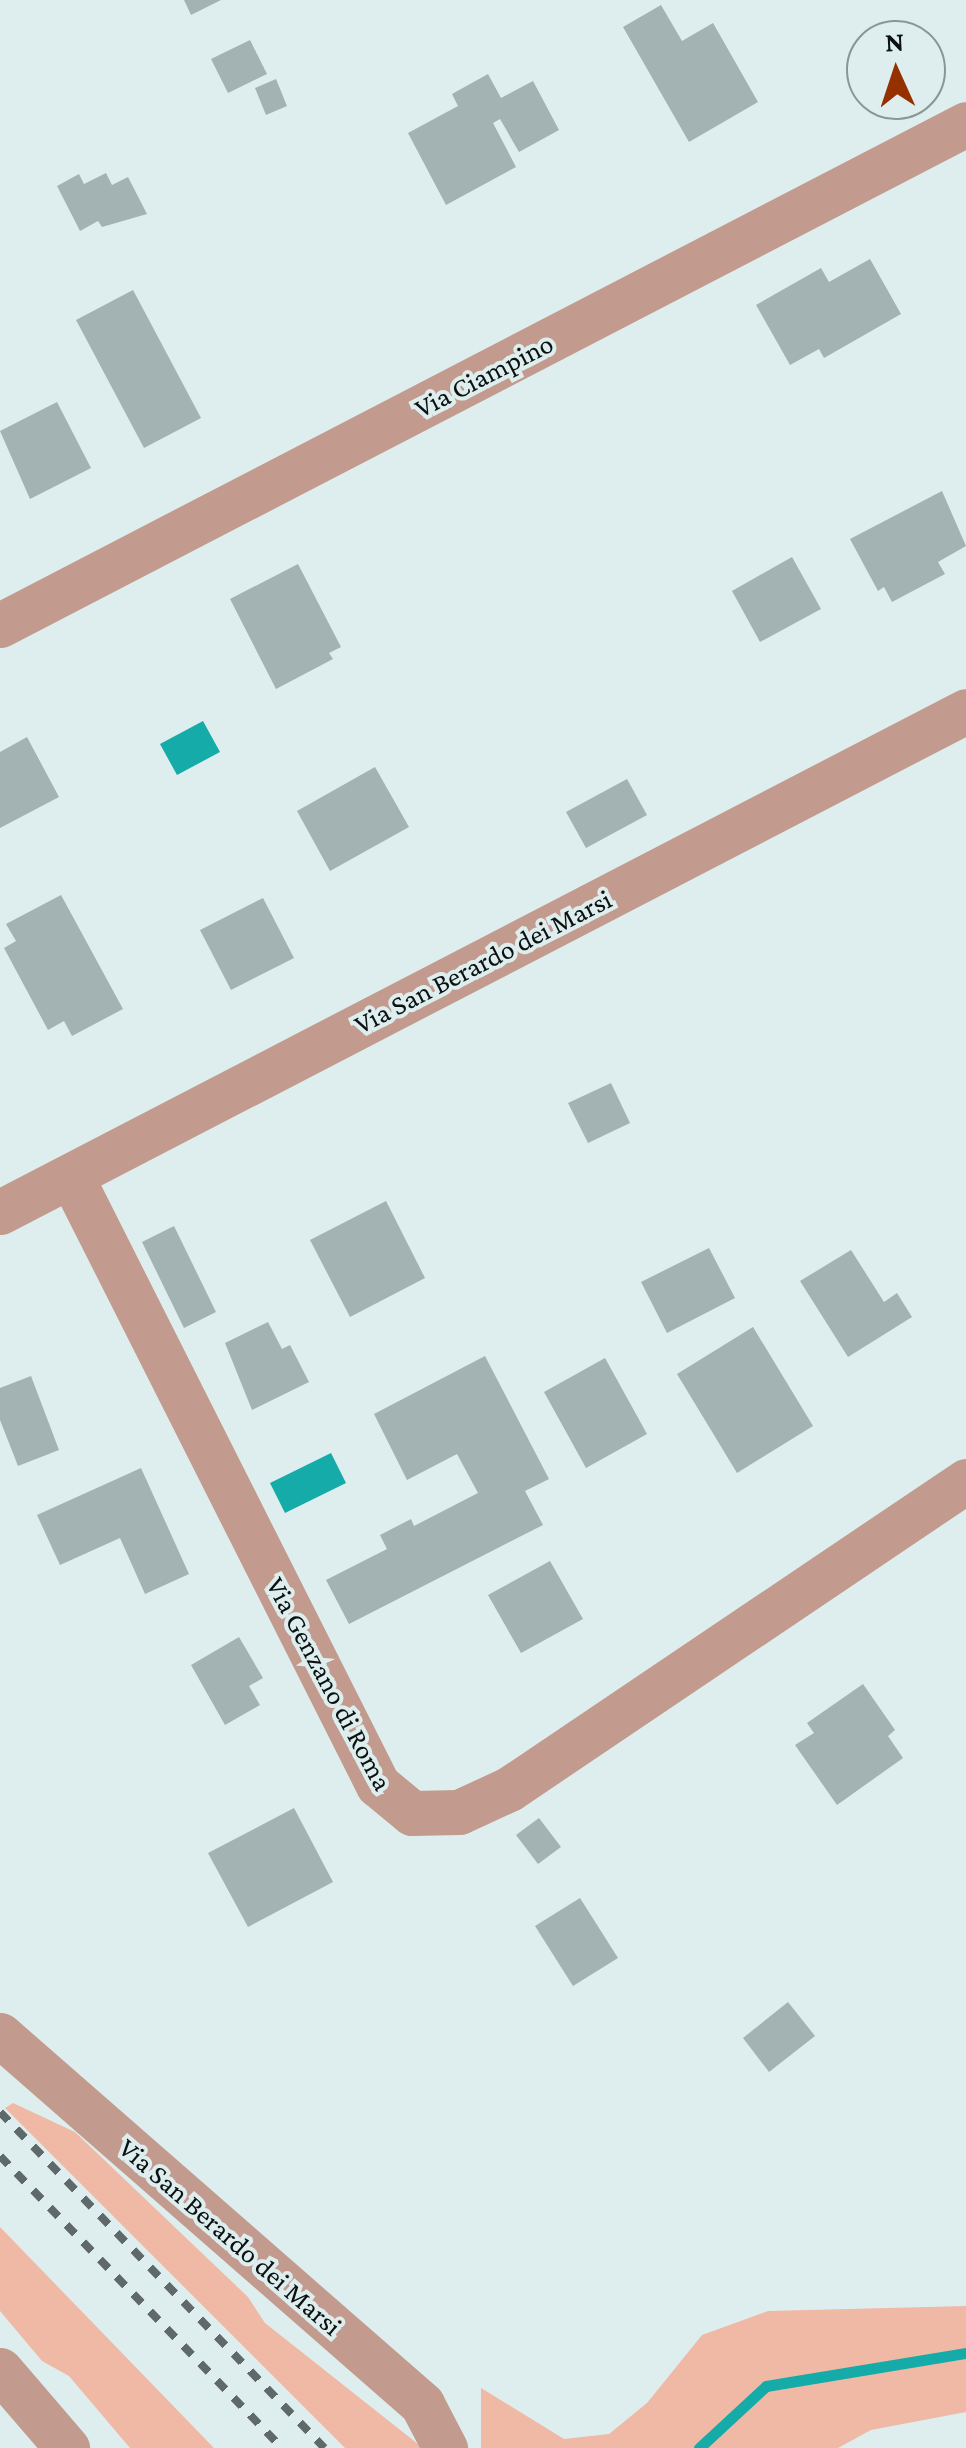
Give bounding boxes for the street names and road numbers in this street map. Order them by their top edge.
street label: Via Ciampino [409,327,559,425]
street label: Via San Berardo dei Marsi [349,882,617,1042]
street label: Via Genzano di Roma [259,1571,399,1797]
street label: Via San Berardo dei Marsi [112,2131,348,2343]

